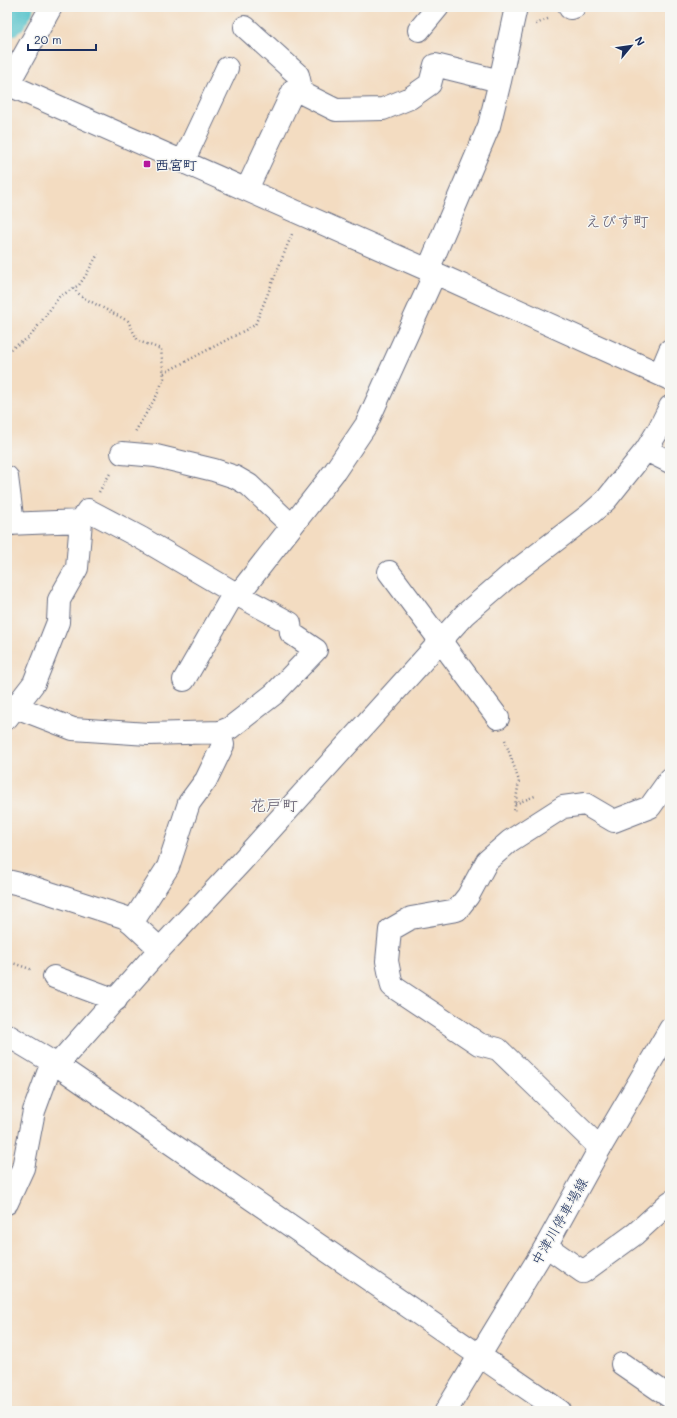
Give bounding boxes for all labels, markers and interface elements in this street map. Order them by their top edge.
scale bar [28,26,96,52]
north arrow [611,26,651,66]
text: 20 m [34,31,62,47]
text: N [632,34,649,48]
place label: 西宮町 [155,155,197,174]
marker: 西宮町 [142,159,152,169]
district label: えびす町 [585,210,649,231]
district label: 花戸町 [250,794,298,815]
street label: 中津川停車場線 [526,1174,592,1268]

